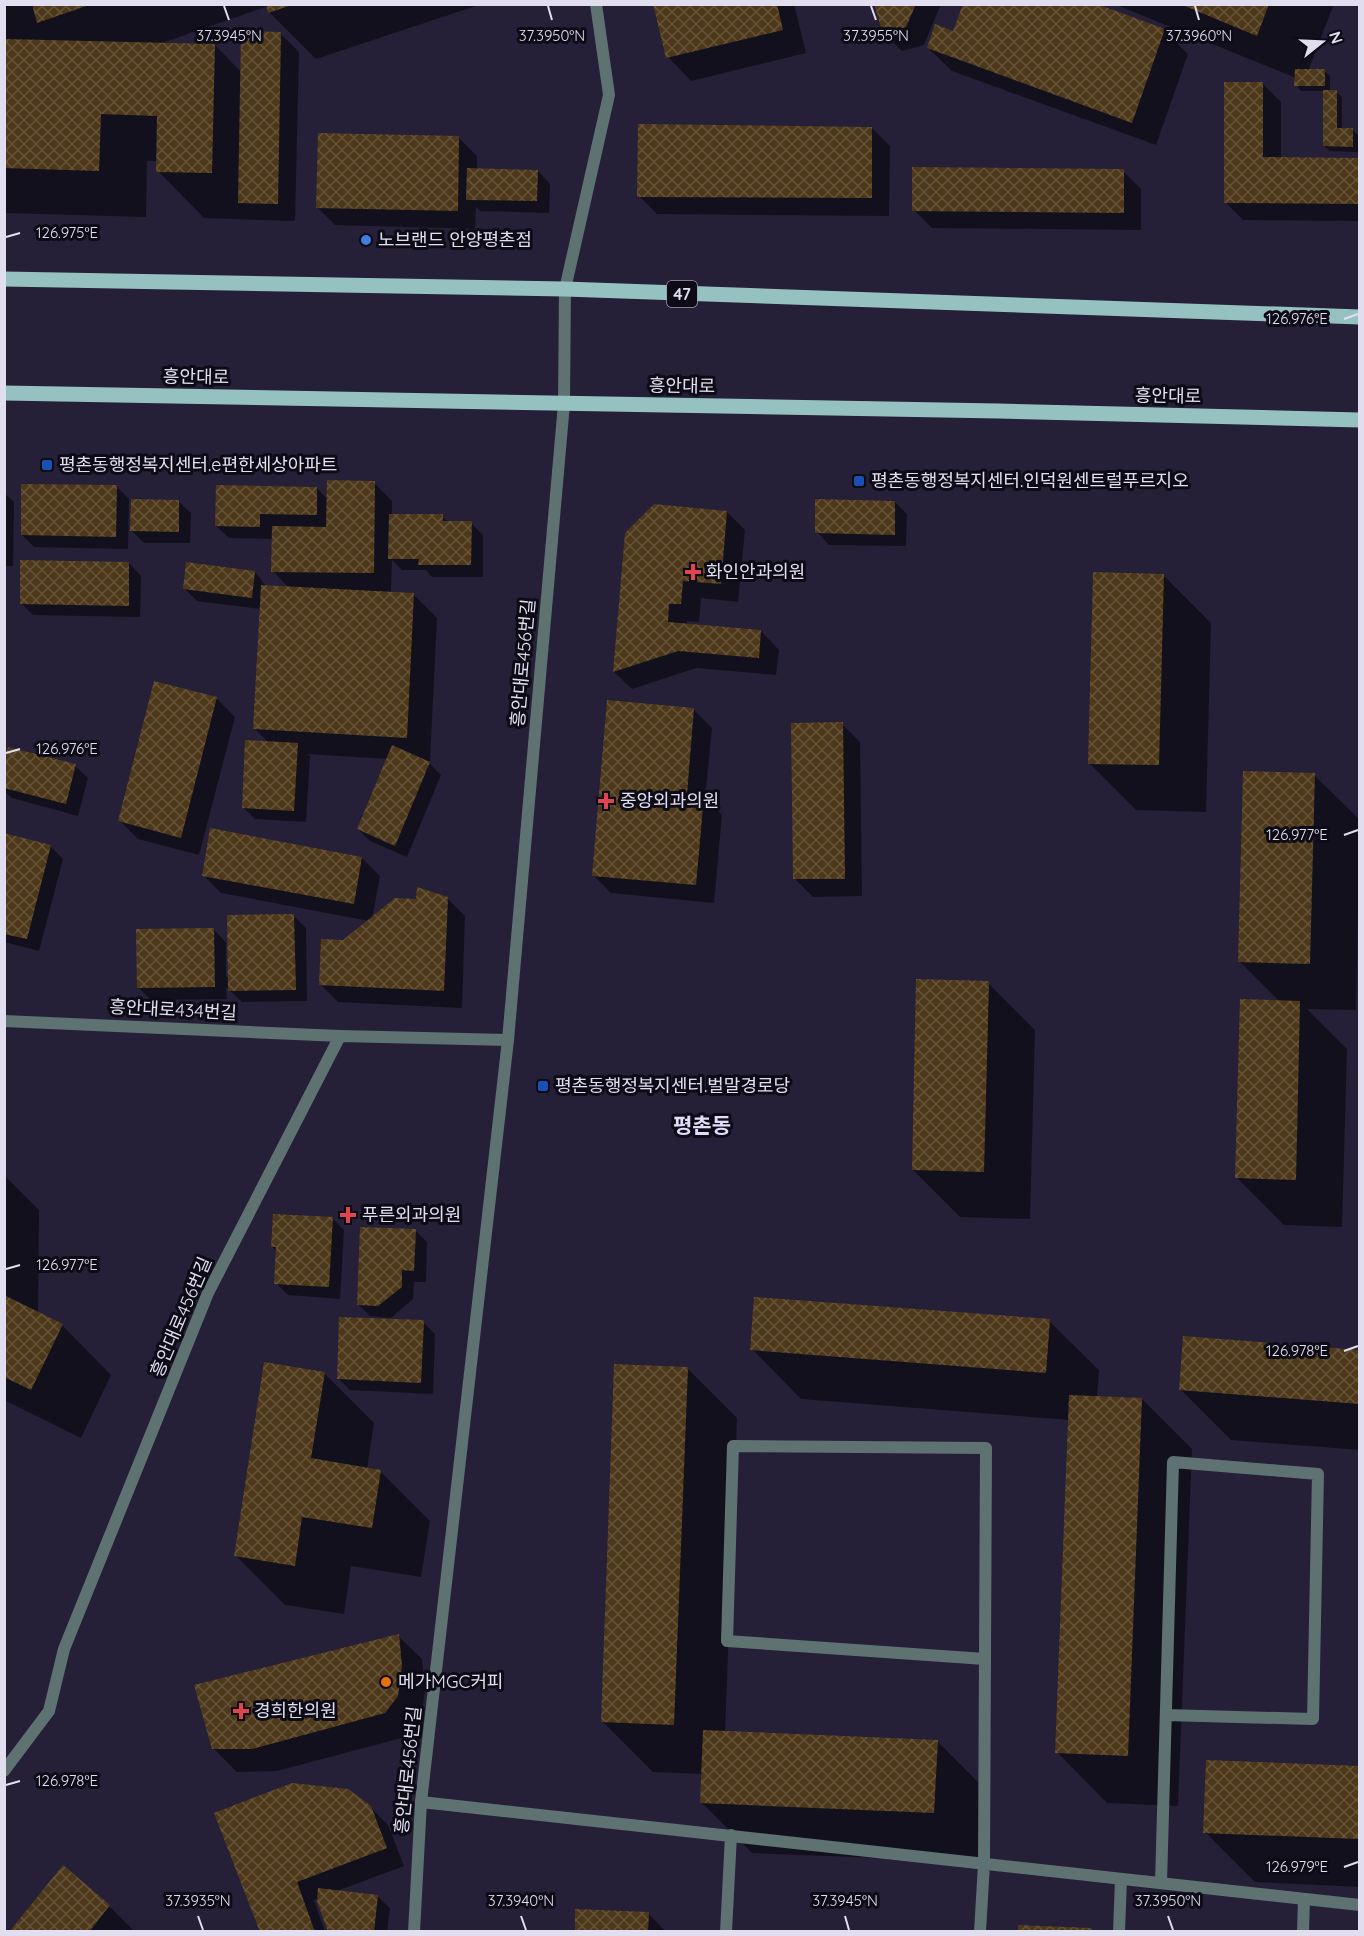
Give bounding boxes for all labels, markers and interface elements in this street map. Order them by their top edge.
north arrow [1292,12,1352,72]
text: 37.3945°N [196,26,262,45]
text: 37.3950°N [519,26,585,45]
text: 37.3955°N [843,26,909,45]
text: 37.3960°N [1166,26,1232,45]
text: N [1325,29,1348,46]
text: 126.975°E [36,223,98,242]
place label: 노브랜드 안양평촌점 [378,228,532,251]
marker: 노브랜드 안양평촌점 [359,233,373,247]
road number: 47 [667,281,697,307]
text: 126.976°E [1266,309,1328,328]
street label: 흥안대로 [163,364,229,389]
street label: 흥안대로 [649,373,715,398]
street label: 흥안대로 [1135,383,1201,408]
place label: 평촌동행정복지센터.e편한세상아파트 [59,453,337,476]
marker: 평촌동행정복지센터.e편한세상아파트 [40,458,54,472]
place label: 평촌동행정복지센터.인덕원센트럴푸르지오 [871,469,1189,492]
marker: 평촌동행정복지센터.인덕원센트럴푸르지오 [852,474,866,488]
place label: 화인안과의원 [706,560,805,583]
marker: 화인안과의원 [684,563,702,581]
street label: 흥안대로456번길 [505,598,540,728]
text: 126.976°E [36,739,98,758]
place label: 중앙외과의원 [620,789,719,812]
marker: 중앙외과의원 [597,792,615,810]
text: 126.977°E [1266,825,1328,844]
street label: 흥안대로434번길 [109,995,237,1024]
place label: 평촌동행정복지센터.벌말경로당 [555,1074,790,1097]
marker: 평촌동행정복지센터.벌말경로당 [536,1079,550,1093]
district label: 평촌동 [673,1112,731,1138]
place label: 푸른외과의원 [362,1203,461,1226]
marker: 푸른외과의원 [339,1206,357,1224]
street label: 흥안대로456번길 [145,1253,216,1380]
text: 126.977°E [36,1255,98,1274]
text: 126.978°E [1266,1341,1328,1360]
place label: 메가MGC커피 [398,1670,503,1693]
marker: 메가MGC커피 [379,1675,393,1689]
place label: 경희한의원 [254,1699,337,1722]
marker: 경희한의원 [232,1702,250,1720]
street label: 흥안대로456번길 [389,1705,426,1835]
text: 126.978°E [36,1771,98,1790]
text: 126.979°E [1266,1857,1328,1876]
text: 37.3935°N [165,1891,231,1910]
text: 37.3940°N [488,1891,554,1910]
text: 37.3945°N [812,1891,878,1910]
text: 37.3950°N [1135,1891,1201,1910]

